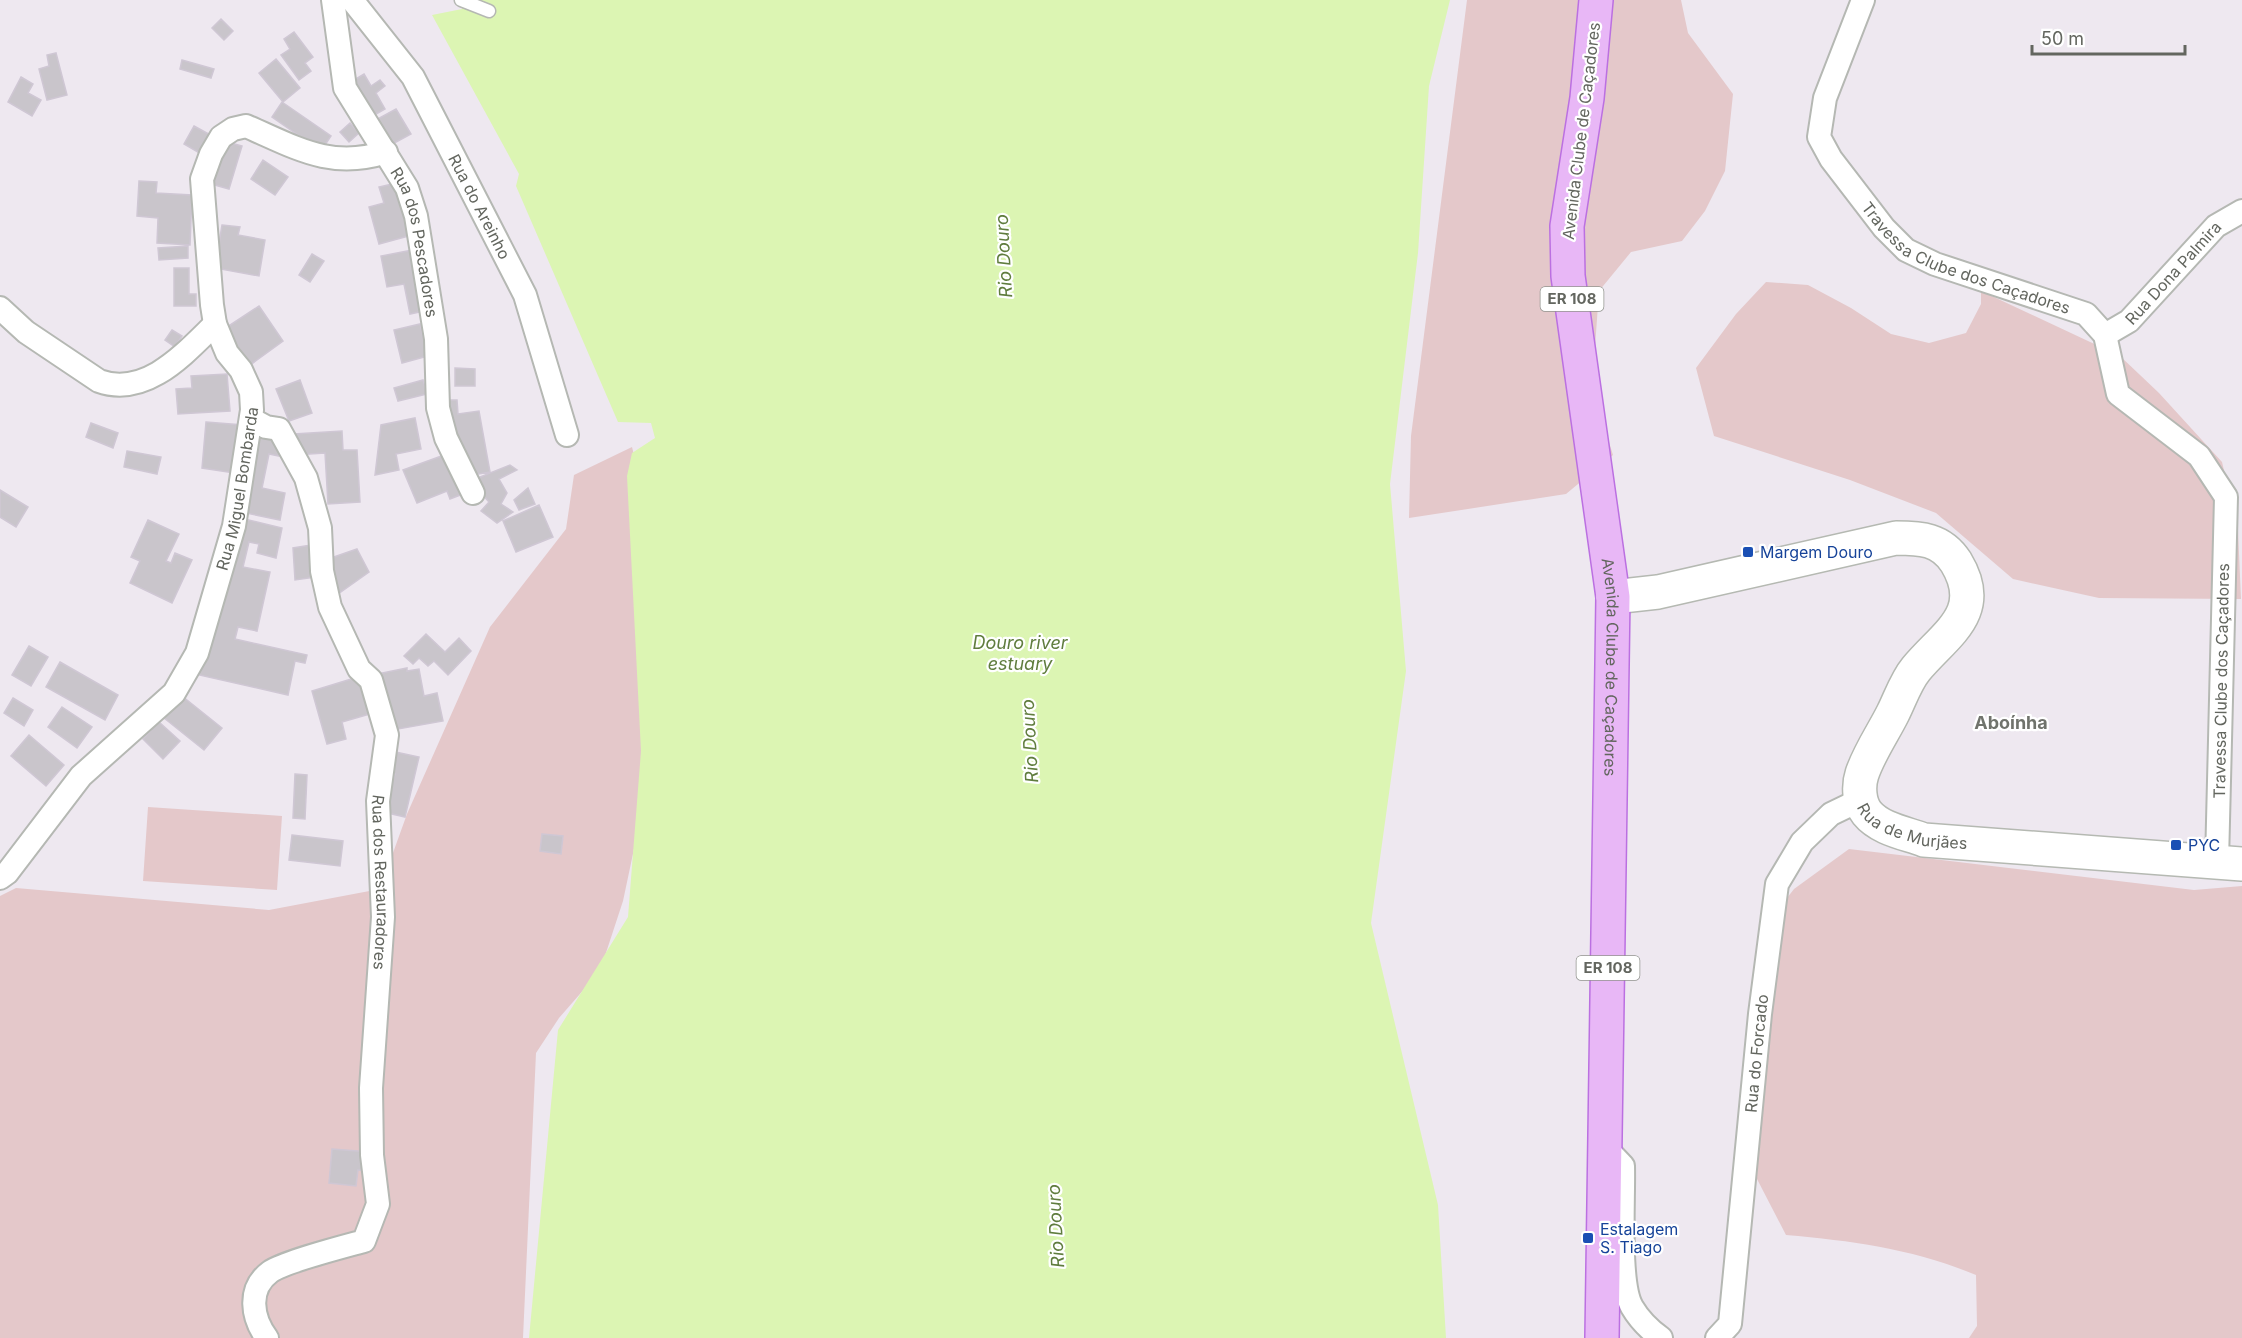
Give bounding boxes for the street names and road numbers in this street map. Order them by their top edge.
street label: Avenida Clube de Caçadores [1558,21,1604,241]
street label: Rua do Areinho [444,151,515,263]
street label: Rua dos Pescadores [386,163,442,319]
street label: Travessa Clube dos Caçadores [1858,198,2073,318]
street label: Rua Dona Palmira [2121,217,2225,329]
road number: ER 108 [1540,287,1604,311]
street label: Rua Miguel Bombarda [212,406,262,573]
street label: Avenida Clube de Caçadores [1598,557,1623,776]
street label: Travessa Clube dos Caçadores [2209,563,2233,799]
street label: Rua dos Restauradores [368,794,393,970]
street label: Rua de Murjães [1853,799,1968,853]
road number: ER 108 [1576,956,1640,980]
street label: Rua do Forcado [1741,993,1773,1114]

